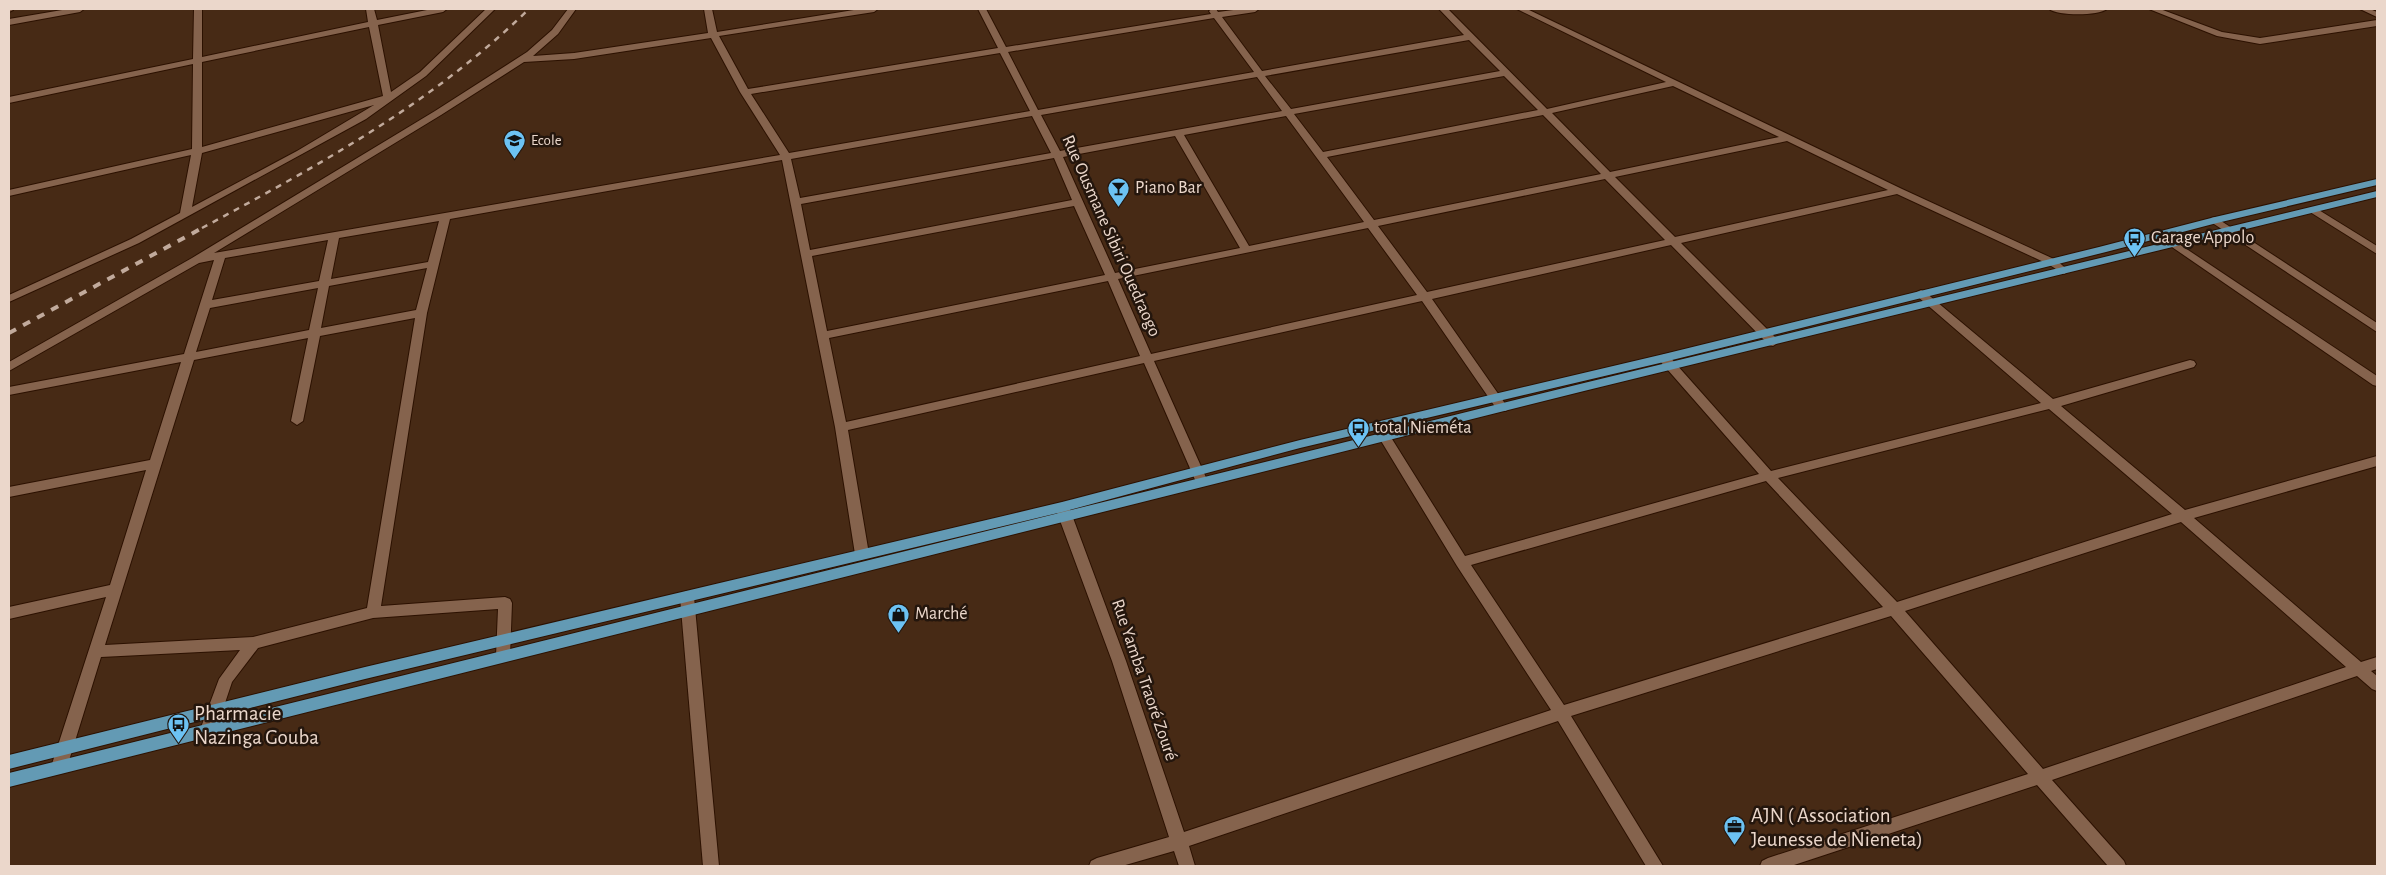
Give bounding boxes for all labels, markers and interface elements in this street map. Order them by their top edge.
school or university icon: Ecole [503,128,527,159]
street label: Rue Ousmane Sibiri Ouedraogo [1058,132,1164,340]
place label: Ecole [531,133,562,148]
bar icon: Piano Bar [1107,176,1131,207]
place label: Piano Bar [1135,179,1202,197]
bus stop icon: Garage Appolo [2123,226,2147,257]
place label: Garage Appolo [2151,229,2254,247]
bus stop icon: total Nieméta [1346,416,1370,447]
place label: total Nieméta [1374,419,1472,437]
street label: Rue Yamba Traoré Zouré [1108,597,1180,763]
shop icon: Marché [887,602,911,633]
place label: Marché [915,605,968,623]
place label: Pharmacie Nazinga Gouba [194,703,319,748]
bus stop icon: Pharmacie Nazinga Gouba [166,713,190,744]
place label: AJN ( Association Jeunesse de Nieneta) [1751,805,1923,850]
office icon: AJN ( Association Jeunesse de Nieneta) [1723,815,1747,846]

